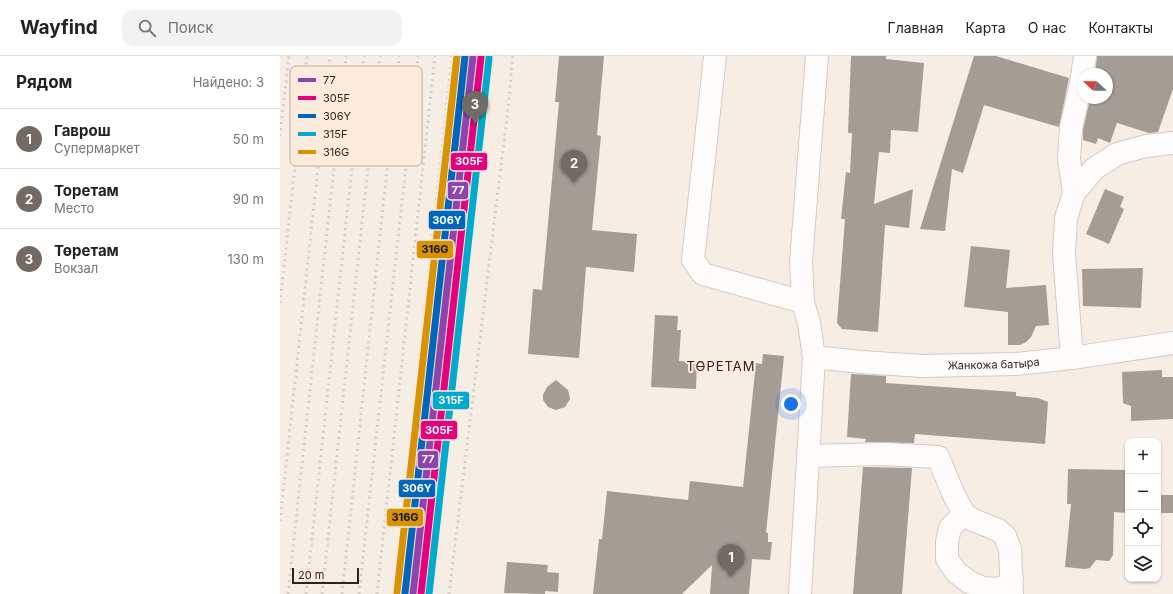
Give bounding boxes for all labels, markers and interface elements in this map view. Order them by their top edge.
search box [122,10,402,46]
text: Wayfind [20,16,98,39]
icon: search [136,17,158,39]
text: Поиск [168,18,213,37]
text: Главная [888,19,943,36]
text: Карта [965,19,1006,36]
text: О нас [1028,19,1066,36]
text: Контакты [1088,19,1153,36]
legend [290,66,422,166]
north arrow [1077,68,1113,104]
text: Рядом [16,72,72,92]
text: 77 [323,73,336,87]
text: Найдено: 3 [193,74,264,90]
text: 305F [323,91,350,105]
pin: 3 [462,91,488,124]
text: 306Y [323,109,352,123]
text: Гаврош [54,121,111,140]
text: 315F [323,127,347,141]
text: 1 [26,131,32,147]
text: 50 m [233,131,264,147]
text: Супермаркет [54,140,140,156]
text: 316G [323,145,349,159]
pin: 2 [561,150,587,183]
line badge: 305F [450,152,488,171]
text: 305F [455,154,483,168]
text: Торетам [54,181,119,200]
line badge: 77 [447,181,469,200]
text: 77 [451,183,465,197]
text: 2 [25,191,33,207]
text: 90 m [233,191,264,207]
text: Место [54,200,94,216]
line badge: 306Y [428,210,466,230]
text: 306Y [432,213,462,227]
line badge: 316G [416,240,454,259]
text: Төретам [54,241,119,260]
text: 316G [421,242,449,256]
text: 3 [25,251,33,267]
text: 130 m [227,251,264,267]
text: Вокзал [54,260,98,276]
street label: Жанкожа батыра [948,355,1040,372]
district label: ТӨРЕТАМ [686,358,756,374]
line badge: 315F [432,391,470,410]
text: 315F [438,393,464,407]
your location [781,394,801,414]
line badge: 305F [420,420,458,440]
text: 305F [425,423,453,437]
map controls [1125,438,1161,582]
button: + [1125,438,1161,474]
line badge: 77 [417,450,439,469]
text: 77 [421,452,435,466]
button: − [1125,474,1161,510]
line badge: 306Y [398,479,436,498]
text: 306Y [402,481,432,495]
line badge: 316G [386,508,424,527]
text: 316G [391,510,419,524]
button: locate [1125,510,1161,546]
pin: 1 [718,544,744,577]
button: layers [1125,546,1161,582]
scale bar [292,566,359,585]
text: 20 m [298,568,324,582]

